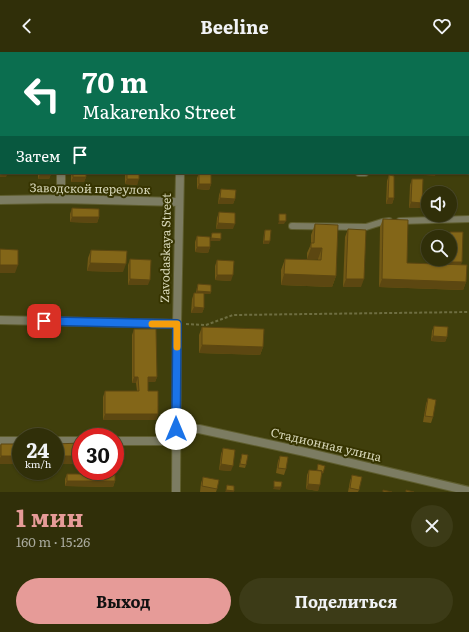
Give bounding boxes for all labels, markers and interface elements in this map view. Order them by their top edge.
text: Beeline [200,13,269,40]
icon: back [16,15,38,37]
icon: heart [431,15,453,37]
text: 70 m [82,60,148,102]
icon: left [16,68,68,120]
text: Makarenko Street [82,98,236,125]
text: Затем [16,144,61,167]
icon: arrive [69,144,91,166]
street label: Заводской переулок [29,178,151,198]
map controls [421,186,457,266]
button: sound [421,186,457,222]
street label: Zavodaskaya Street [155,193,175,303]
button: search [421,230,457,266]
pin [27,304,61,338]
icon: arrive [33,310,55,332]
position arrow [155,408,197,450]
street label: Стадионная улица [269,423,384,466]
speed limit sign: 30 [72,428,124,480]
text: 24 [27,434,49,464]
text: km/h [25,456,51,471]
text: 1 мин [16,499,83,534]
button: close [411,505,453,547]
text: 160 m · 15:26 [16,532,90,551]
button: Выход [16,578,231,624]
button: Поделиться [239,578,453,624]

